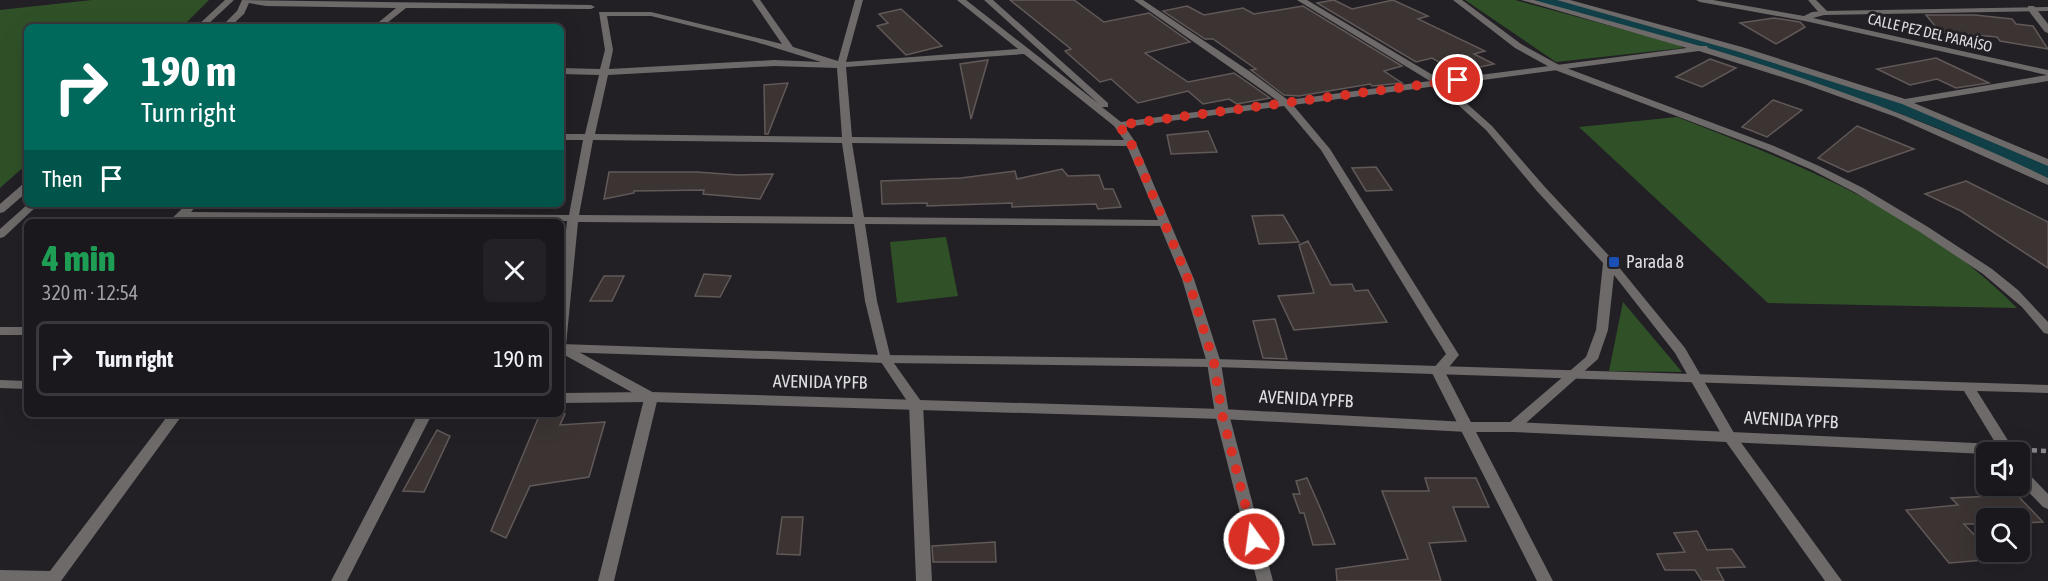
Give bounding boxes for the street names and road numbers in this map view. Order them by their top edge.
street label: CALLE PEZ DEL PARAÍSO [1866,10,1994,55]
street label: AVENIDA YPFB [773,370,868,393]
street label: AVENIDA YPFB [1258,386,1354,411]
street label: AVENIDA YPFB [1743,407,1839,432]

